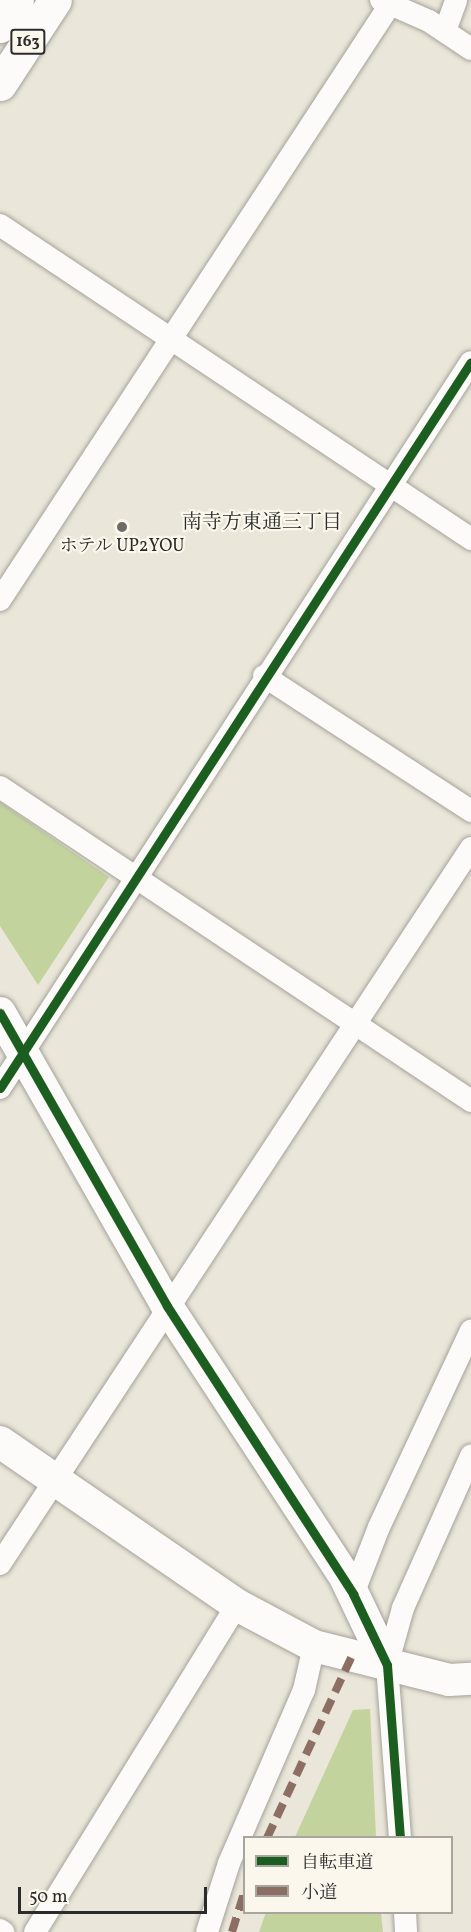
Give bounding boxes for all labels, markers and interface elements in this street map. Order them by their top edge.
road number: 163 [10,29,46,55]
district label: 南寺方東通三丁目 [182,511,342,535]
marker: ホテル UP2YOU [115,520,129,534]
place label: ホテル UP2YOU [59,536,185,558]
legend [243,1836,453,1914]
text: 自転車道 [301,1851,373,1876]
scale bar [21,1875,210,1913]
text: 小道 [301,1881,337,1906]
text: 50 m [29,1885,68,1910]

